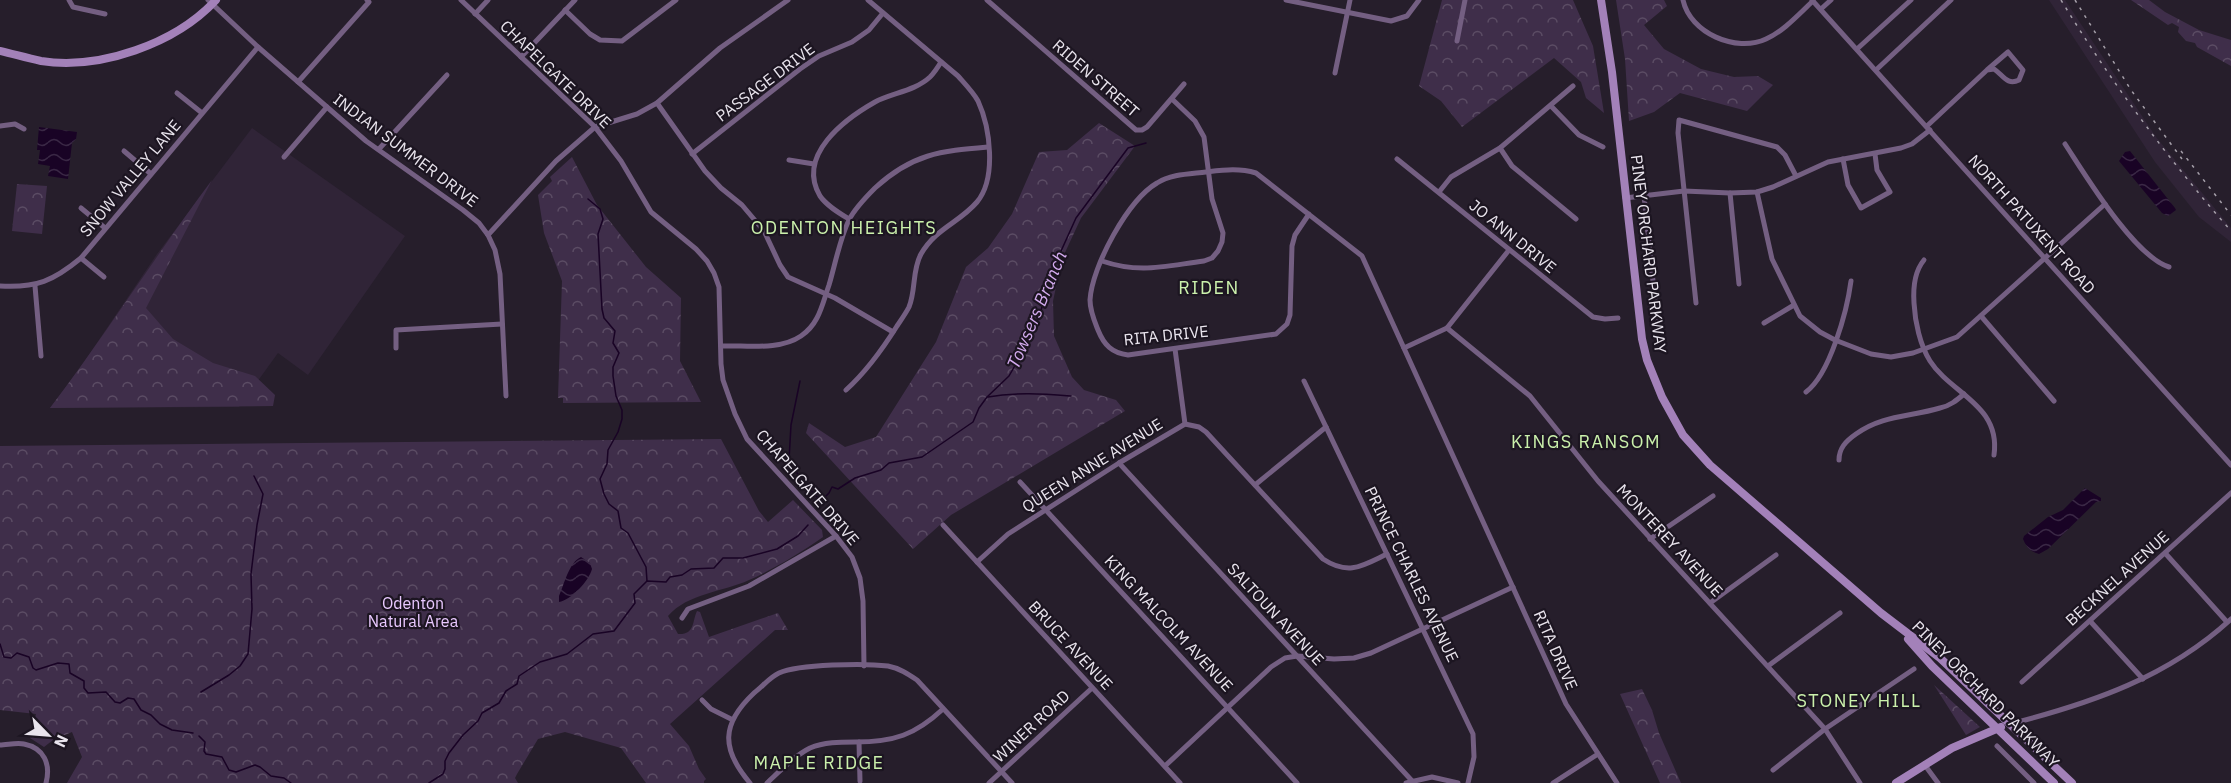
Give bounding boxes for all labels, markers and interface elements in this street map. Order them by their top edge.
street label: CHAPELGATE DRIVE [496,16,616,132]
street label: RIDEN STREET [1049,35,1143,121]
street label: PASSAGE DRIVE [712,38,818,126]
street label: INDIAN SUMMER DRIVE [330,89,482,211]
street label: SNOW VALLEY LANE [75,115,185,241]
street label: NORTH PATUXENT ROAD [1964,150,2100,298]
street label: PINEY ORCHARD PARKWAY [1627,154,1671,355]
street label: JO ANN DRIVE [1465,195,1561,277]
district label: ODENTON HEIGHTS [751,216,937,239]
water label: Towsers Branch [1001,247,1072,372]
district label: RIDEN [1178,276,1240,299]
street label: RITA DRIVE [1123,321,1209,349]
street label: QUEEN ANNE AVENUE [1018,414,1166,516]
street label: CHAPELGATE DRIVE [752,425,864,549]
district label: KINGS RANSOM [1511,430,1661,453]
street label: MONTEREY AVENUE [1613,479,1727,601]
street label: PRINCE CHARLES AVENUE [1361,483,1463,665]
street label: BECKNEL AVENUE [2061,526,2173,630]
street label: KING MALCOLM AVENUE [1100,551,1238,695]
street label: SALTOUN AVENUE [1223,559,1329,669]
park label: Odenton Natural Area [368,593,459,631]
street label: BRUCE AVENUE [1025,596,1117,694]
street label: RITA DRIVE [1530,607,1582,693]
street label: PINEY ORCHARD PARKWAY [1908,616,2064,772]
street label: WINER ROAD [989,685,1073,767]
district label: STONEY HILL [1796,689,1922,712]
north arrow [18,705,78,765]
text: N [50,732,73,751]
district label: MAPLE RIDGE [753,751,885,774]

